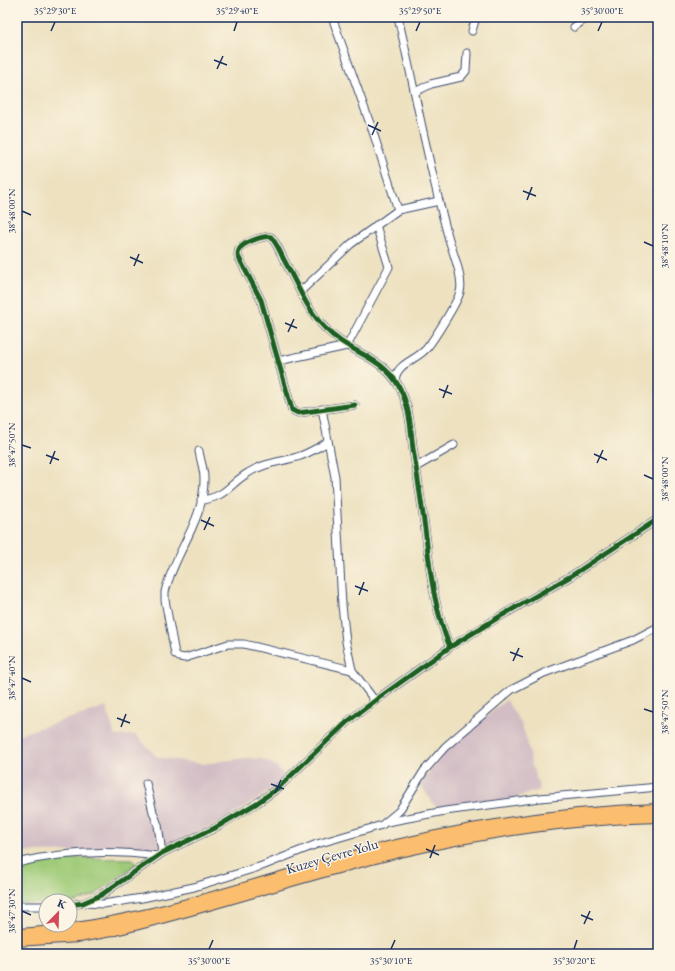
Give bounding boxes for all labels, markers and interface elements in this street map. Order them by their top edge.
text: 35°29'30"E [34,4,77,17]
text: 35°29'40"E [216,4,259,17]
text: 35°29'50"E [399,4,442,17]
text: 35°30'00"E [581,4,624,17]
text: 38°48'00"N [5,188,18,233]
text: 38°48'10"N [658,223,671,268]
text: 38°47'50"N [5,422,18,467]
text: 38°48'00"N [658,456,671,501]
text: 38°47'40"N [5,655,18,700]
text: 38°47'50"N [658,689,671,734]
street label: Kuzey Çevre Yolu [284,834,381,878]
text: 38°47'30"N [5,888,18,933]
north arrow [38,893,78,933]
text: K [55,896,69,912]
text: 35°30'00"E [188,954,231,967]
text: 35°30'10"E [370,954,413,967]
text: 35°30'20"E [553,954,596,967]

